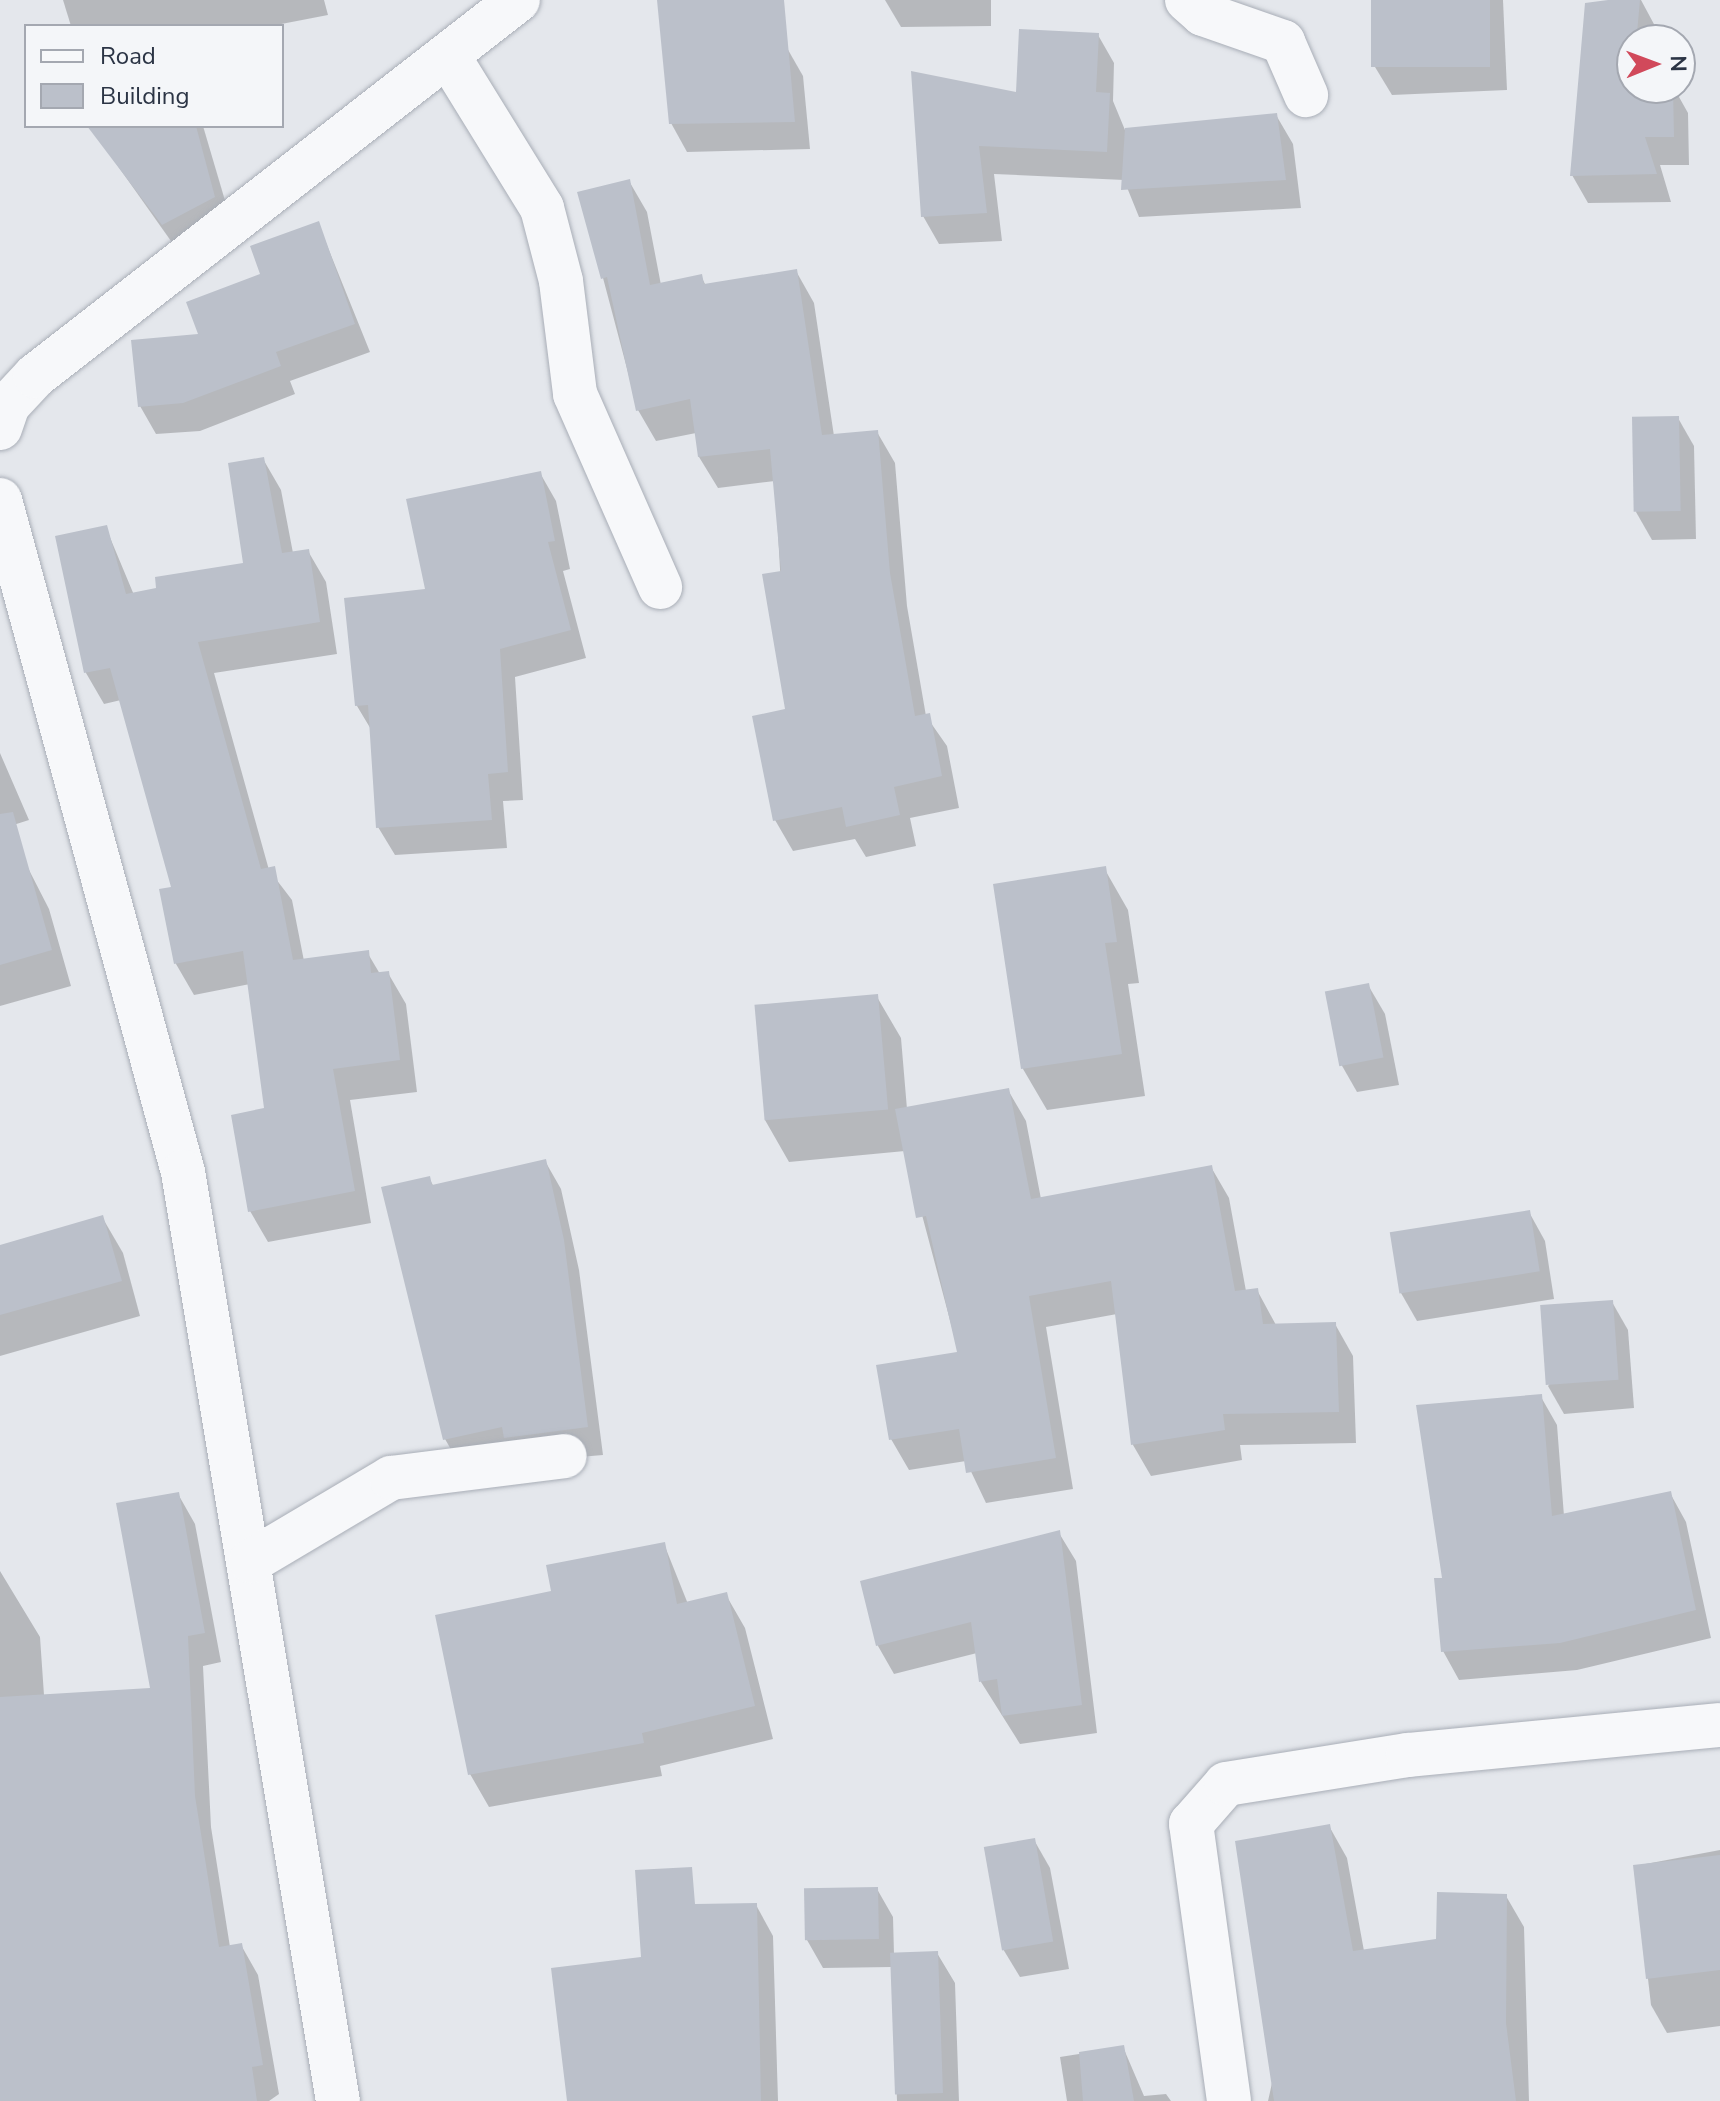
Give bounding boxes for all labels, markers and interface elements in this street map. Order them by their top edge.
legend [24,24,284,128]
north arrow [1616,24,1696,104]
text: Road [100,40,156,72]
text: N [1663,55,1693,72]
text: Building [100,80,190,112]

